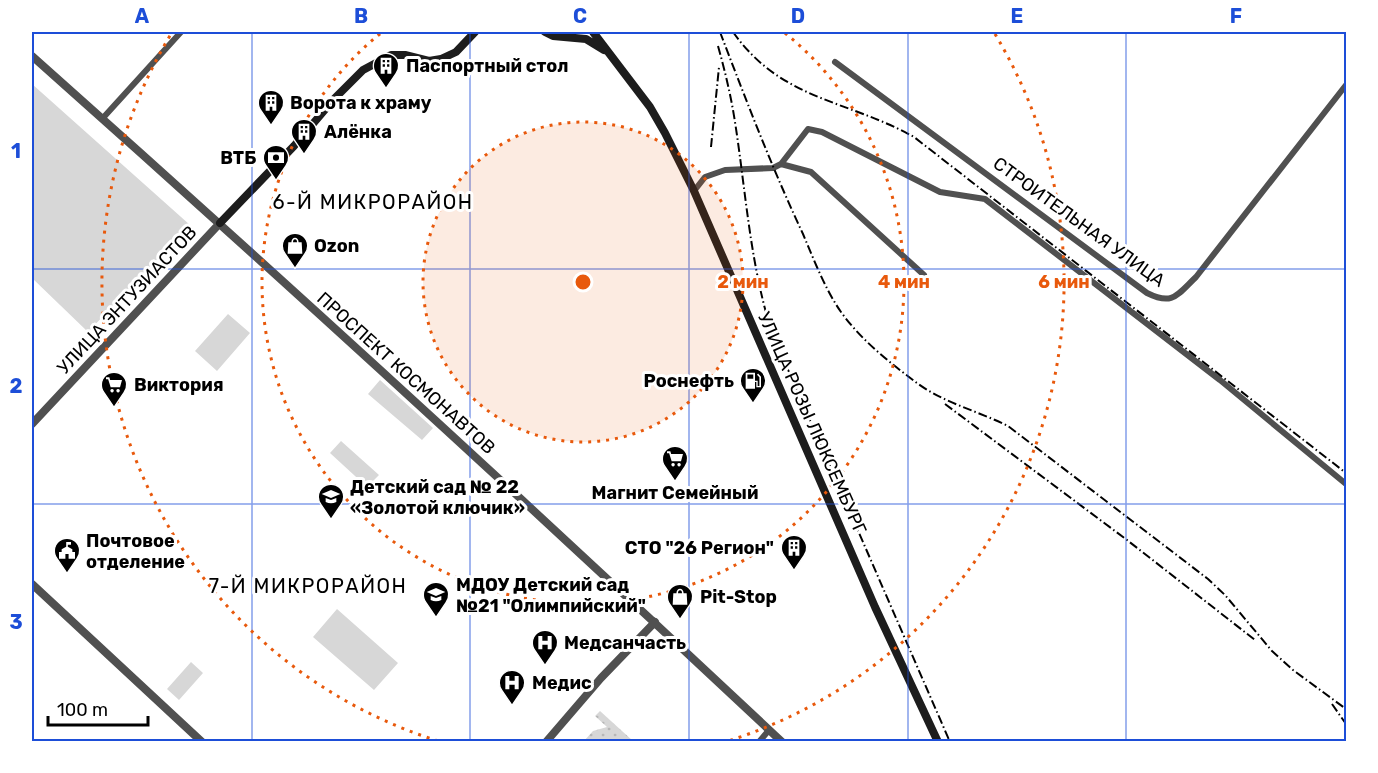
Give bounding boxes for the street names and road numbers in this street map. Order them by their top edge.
street label: СТРОИТЕЛЬНАЯ УЛИЦА [989,152,1169,292]
street label: УЛИЦА ЭНТУЗИАСТОВ [53,221,201,379]
street label: ПРОСПЕКТ КОСМОНАВТОВ [313,287,499,459]
street label: УЛИЦА РОЗЫ ЛЮКСЕМБУРГ [753,309,871,538]

